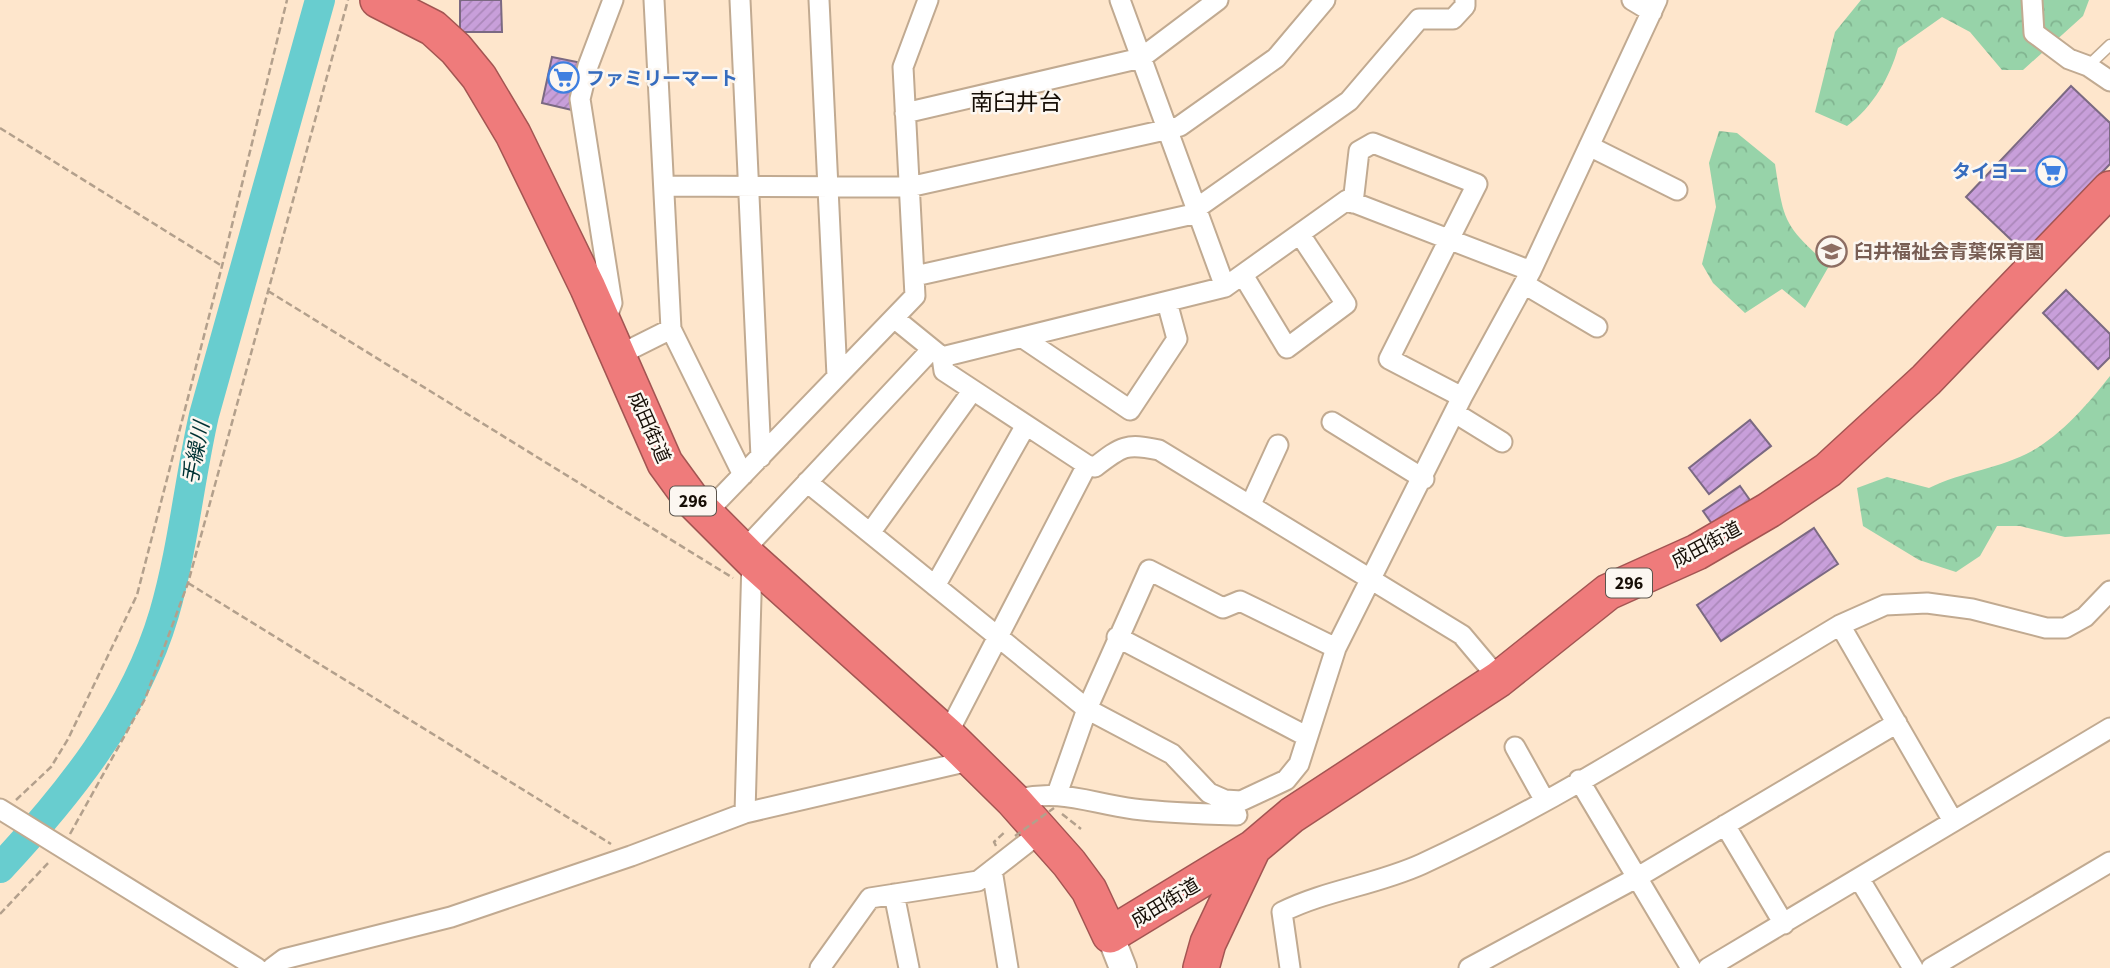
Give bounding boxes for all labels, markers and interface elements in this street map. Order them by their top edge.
supermarket icon: ファミリーマート [546,61,580,95]
place label: ファミリーマート [586,66,738,93]
district label: 南臼井台 [970,86,1062,119]
supermarket icon: タイヨー [2034,154,2068,188]
place label: タイヨー [1952,159,2028,186]
school or university icon: 臼井福祉会青葉保育園 [1814,234,1848,268]
place label: 臼井福祉会青葉保育園 [1854,239,2044,266]
street label: 成田街道 [621,387,676,468]
water label: 手繰川 [175,417,217,487]
road number: 296 [670,486,716,516]
street label: 成田街道 [1667,516,1747,575]
road number: 296 [1606,568,1652,598]
street label: 成田街道 [1126,872,1205,934]

